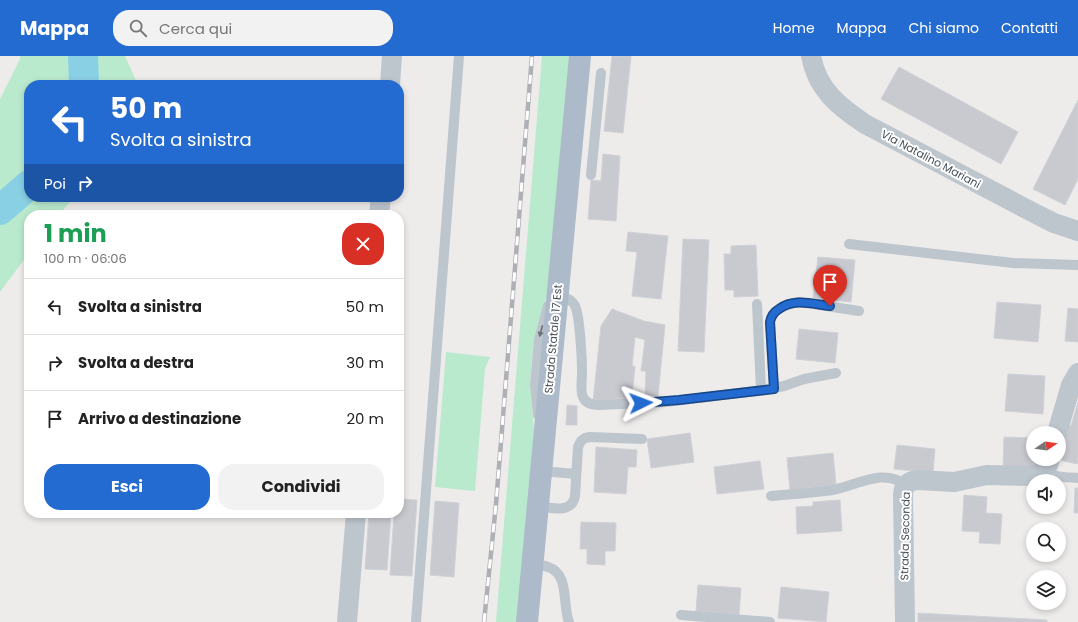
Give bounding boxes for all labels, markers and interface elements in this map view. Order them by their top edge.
search box [113,10,393,46]
text: Mappa [20,15,89,42]
icon: search [127,17,149,39]
text: Cerca qui [159,18,232,39]
text: Home [773,18,815,38]
text: Mappa [837,18,887,38]
text: Chi siamo [909,18,979,38]
text: Contatti [1001,18,1058,38]
text: 50 m [110,89,182,128]
icon: left [44,96,96,148]
street label: Via Natalino Mariani [878,126,984,192]
text: Svolta a sinistra [110,127,252,152]
icon: right [74,172,96,194]
text: Poi [44,173,66,194]
text: 1 min [44,217,107,250]
button: close [342,223,384,265]
text: 100 m · 06:06 [44,249,127,268]
pin [813,265,847,306]
icon: arrive [819,271,841,293]
street label: Strada Statale 17 Est [540,284,566,394]
icon: left [44,296,66,318]
text: Svolta a sinistra [78,296,202,317]
text: 50 m [346,296,384,317]
one-way arrow [538,325,544,337]
icon: right [44,352,66,374]
text: Svolta a destra [78,352,194,373]
text: 30 m [346,352,384,373]
position arrow [620,382,662,424]
icon: arrive [44,408,66,430]
text: Arrivo a destinazione [78,408,241,429]
text: 20 m [346,408,384,429]
north arrow [1026,426,1066,466]
map controls [1026,426,1066,610]
button: Esci [44,464,210,510]
button: Condividi [218,464,384,510]
button: sound [1026,474,1066,514]
street label: Strada Seconda [896,492,914,580]
button: search [1026,522,1066,562]
button: layers [1026,570,1066,610]

